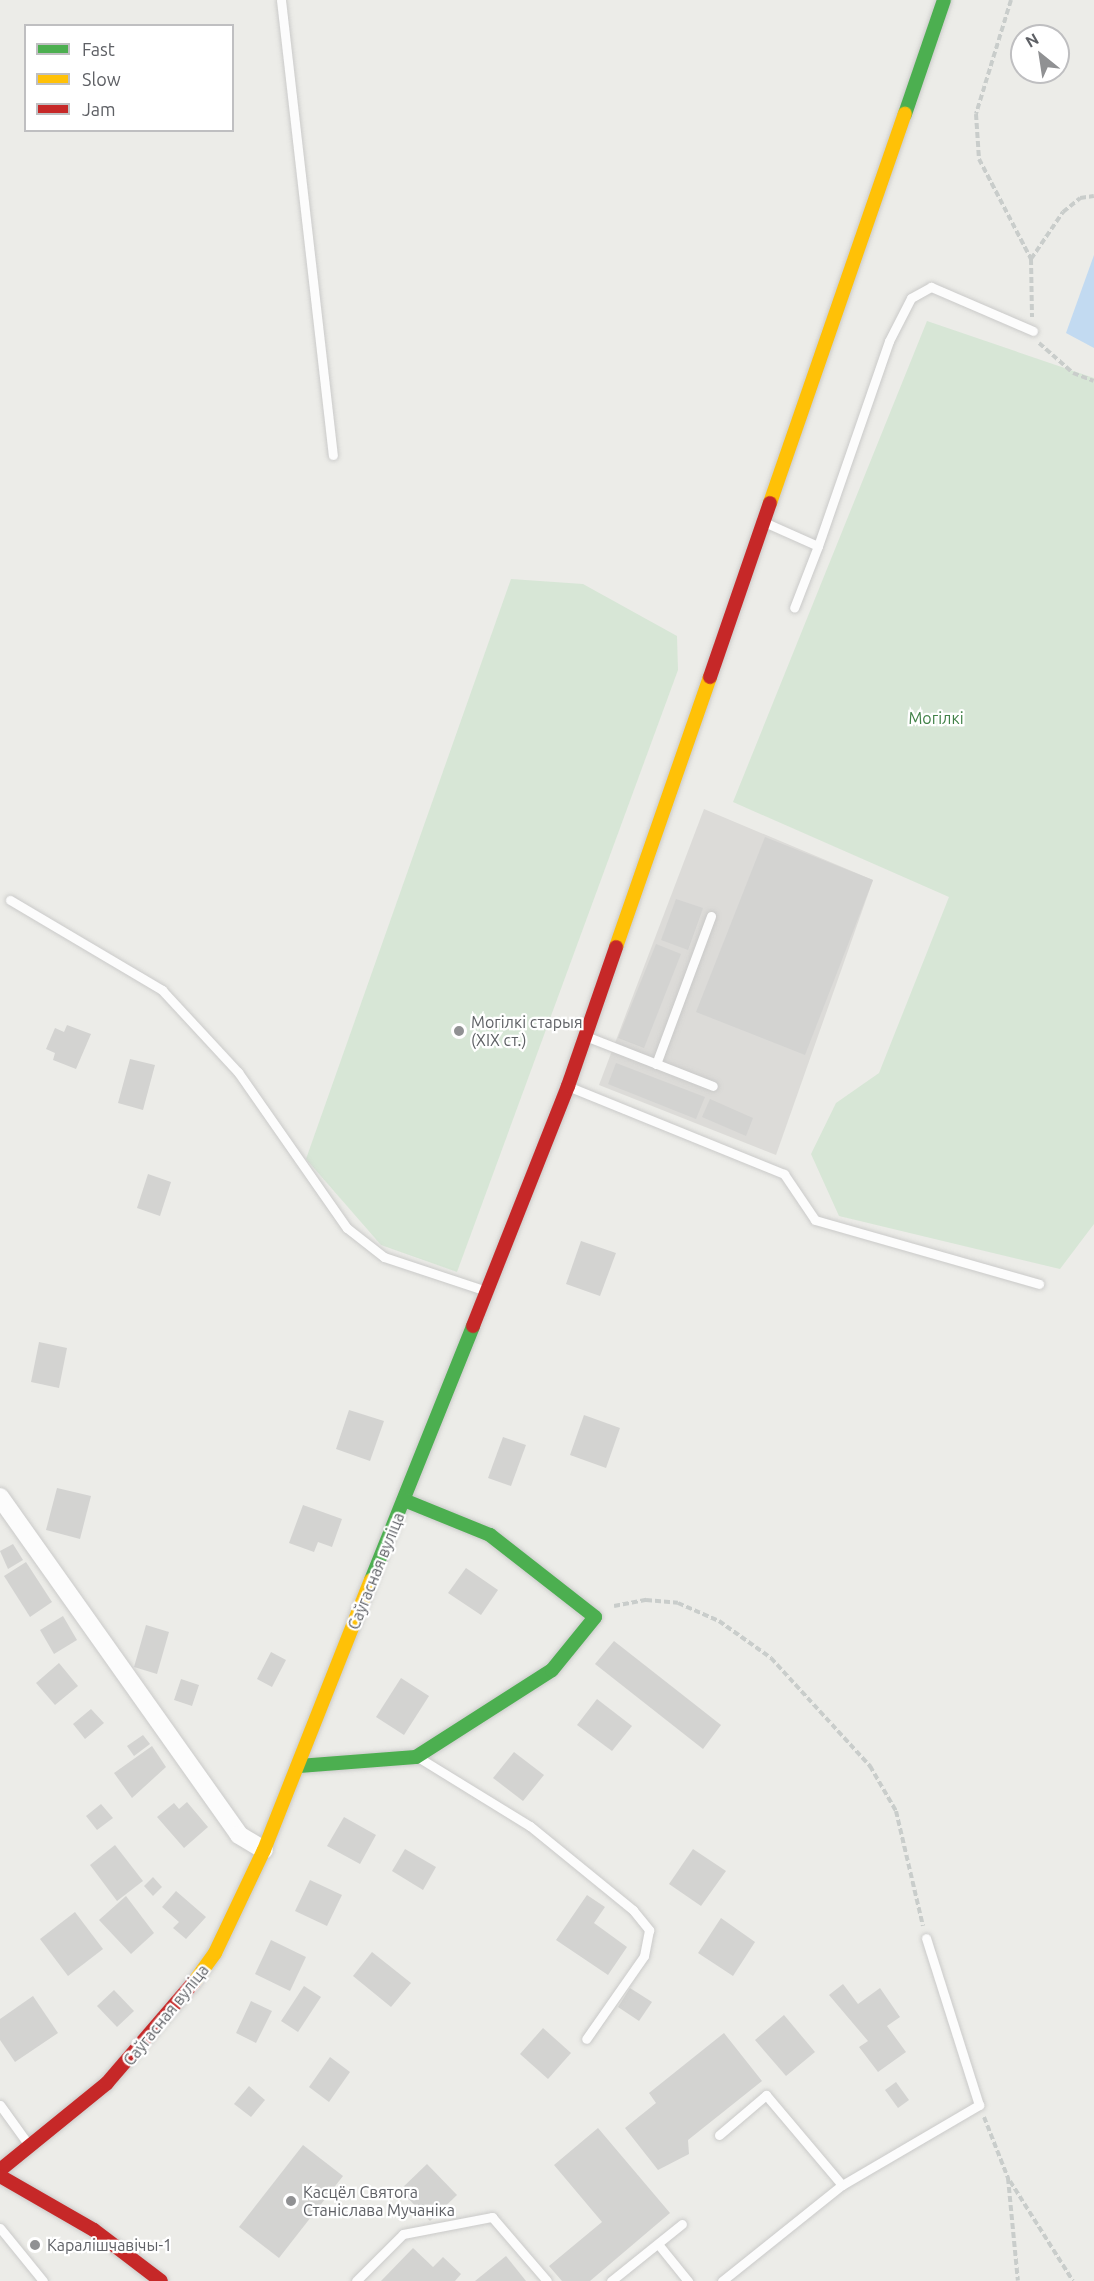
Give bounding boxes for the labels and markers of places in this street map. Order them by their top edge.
place label: Могілкі старыя (XIX ст.) [471,1012,583,1050]
marker: Могілкі старыя (XIX ст.) [452,1024,466,1038]
place label: Касцёл Святога Станіслава Мучаніка [303,2182,455,2220]
marker: Касцёл Святога Станіслава Мучаніка [284,2194,298,2208]
place label: Каралішчавічы-1 [47,2235,172,2255]
marker: Каралішчавічы-1 [28,2238,42,2252]

